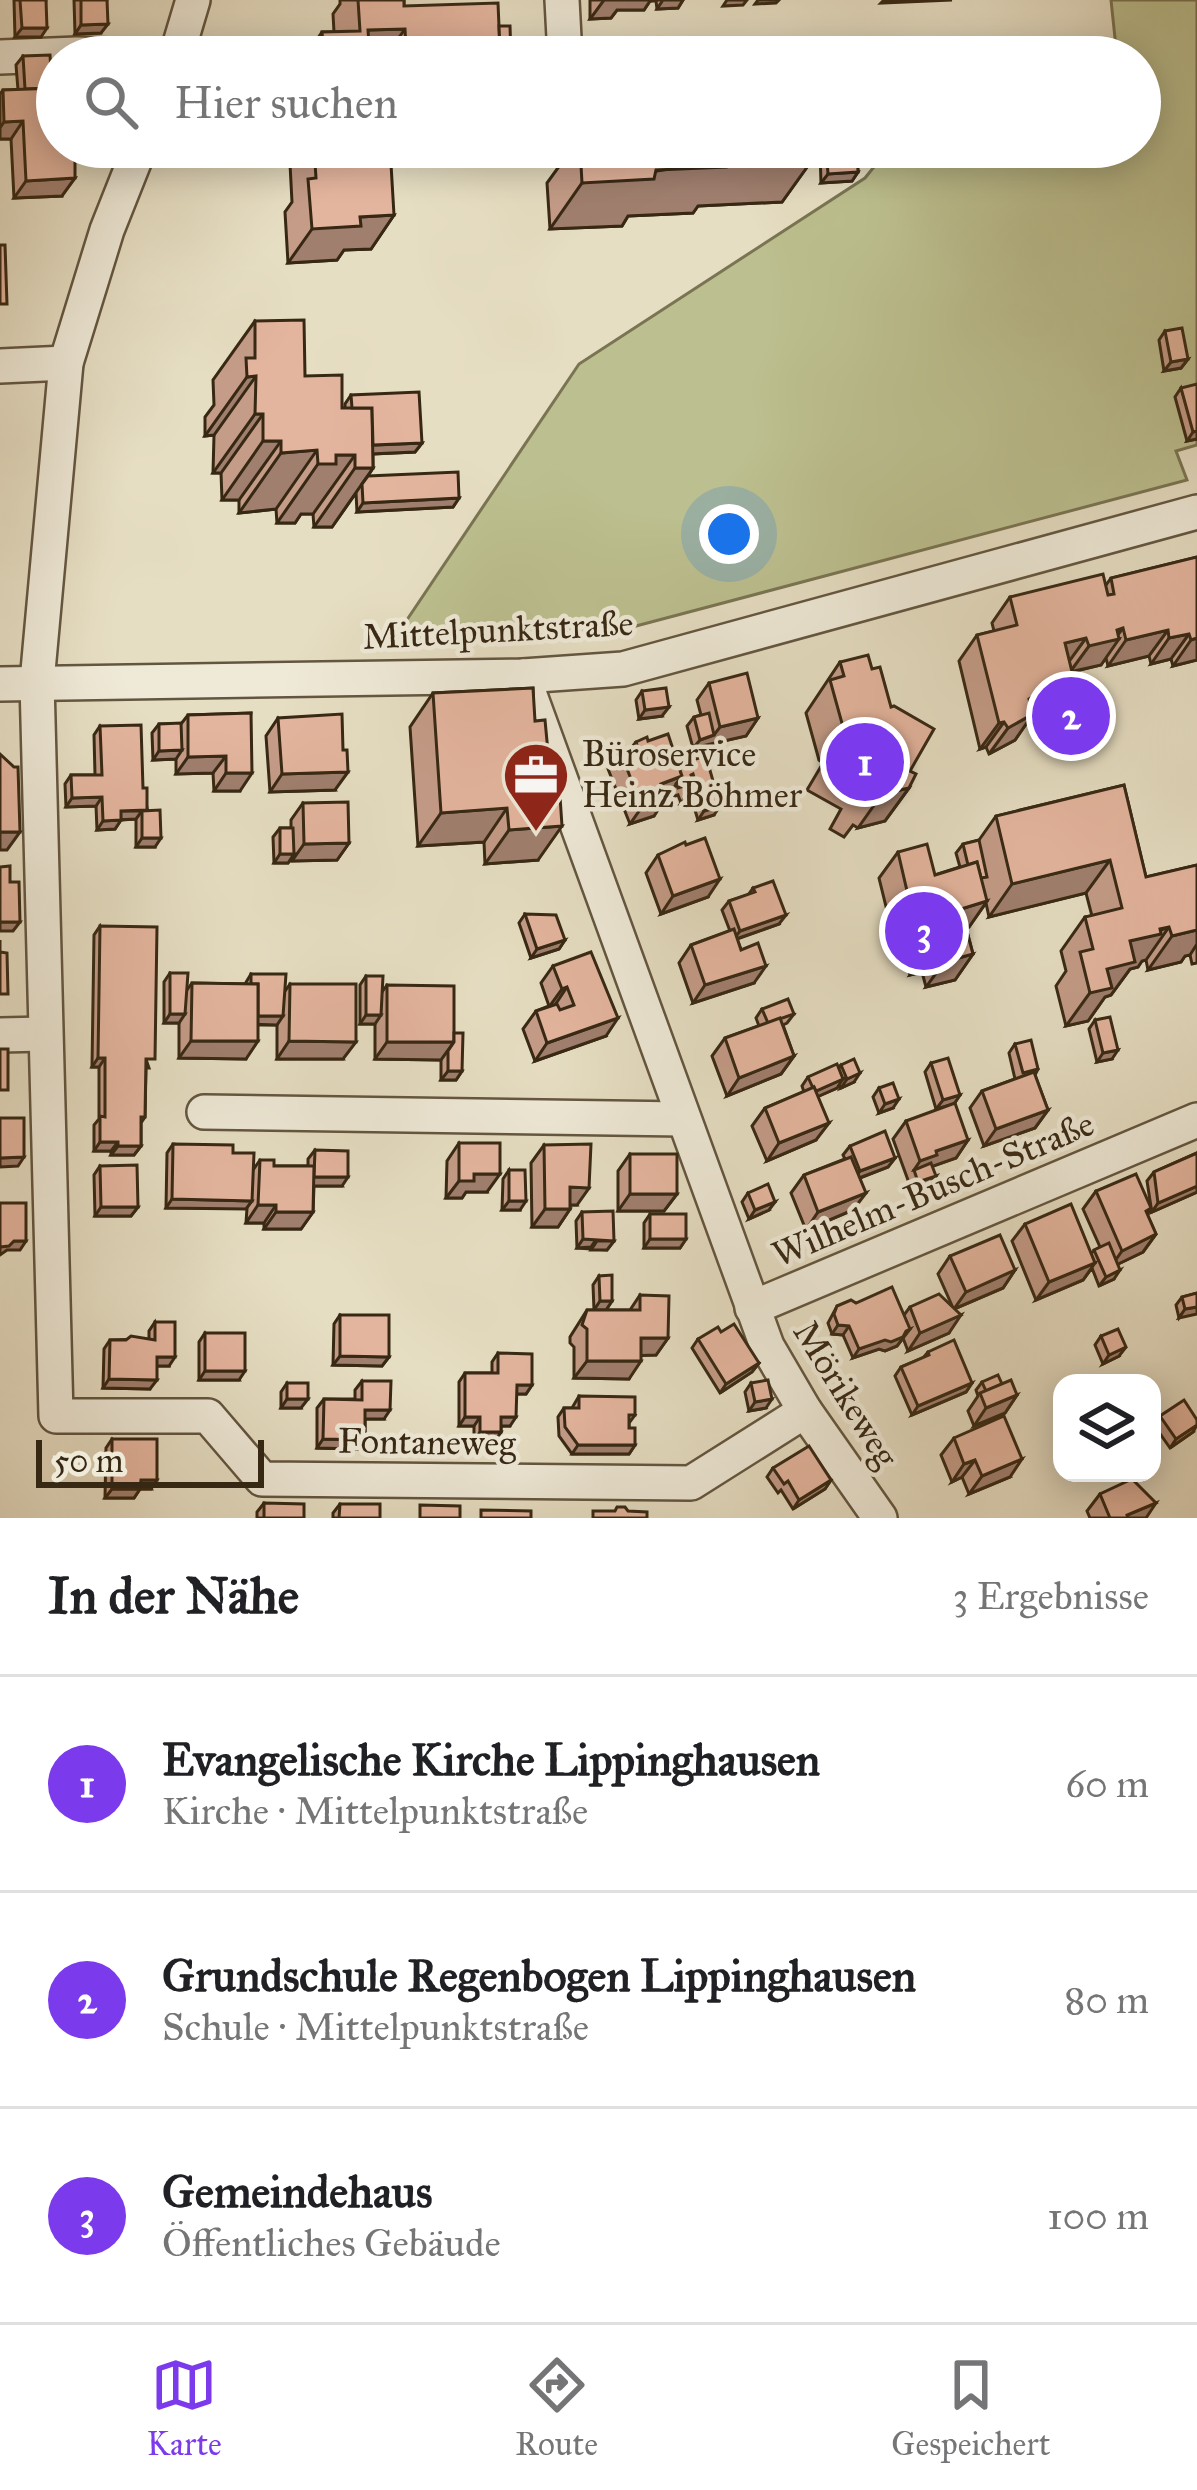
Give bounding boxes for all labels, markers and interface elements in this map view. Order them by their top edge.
search box [36,36,1161,168]
icon: search [78,69,144,135]
text: Hier suchen [174,75,398,130]
your location [699,504,759,564]
street label: Mittelpunktstraße [361,601,635,659]
pin: 2 [1032,671,1110,761]
pin: 1 [826,717,904,807]
place label: Büroservice Heinz Böhmer [582,732,803,817]
office icon: Büroservice Heinz Böhmer [501,740,571,834]
pin: 3 [885,886,963,976]
street label: Wilhelm-Busch-Straße [765,1101,1101,1277]
street label: Mörikeweg [784,1312,908,1476]
map controls [1053,1374,1161,1482]
button: layers [1053,1374,1161,1482]
street label: Fontaneweg [338,1418,517,1466]
scale bar [36,1434,264,1487]
text: 50 m [54,1441,123,1481]
text: In der Nähe [48,1565,299,1627]
text: 3 Ergebnisse [953,1572,1149,1620]
text: Evangelische Kirche Lippinghausen [162,1732,820,1787]
text: 1 [79,1760,95,1808]
text: 60 m [1065,1760,1149,1808]
text: Kirche · Mittelpunktstraße [162,1787,588,1835]
text: Grundschule Regenbogen Lippinghausen [162,1948,916,2003]
text: 2 [77,1976,97,2024]
text: 80 m [1064,1976,1149,2024]
text: Schule · Mittelpunktstraße [162,2003,589,2051]
text: Gemeindehaus [162,2164,432,2219]
text: 3 [79,2192,95,2240]
text: 100 m [1047,2192,1149,2240]
text: Öffentliches Gebäude [162,2219,501,2267]
tab: Karte [147,2352,222,2464]
tab: Route [515,2352,598,2464]
tab: Gespeichert [891,2352,1050,2464]

